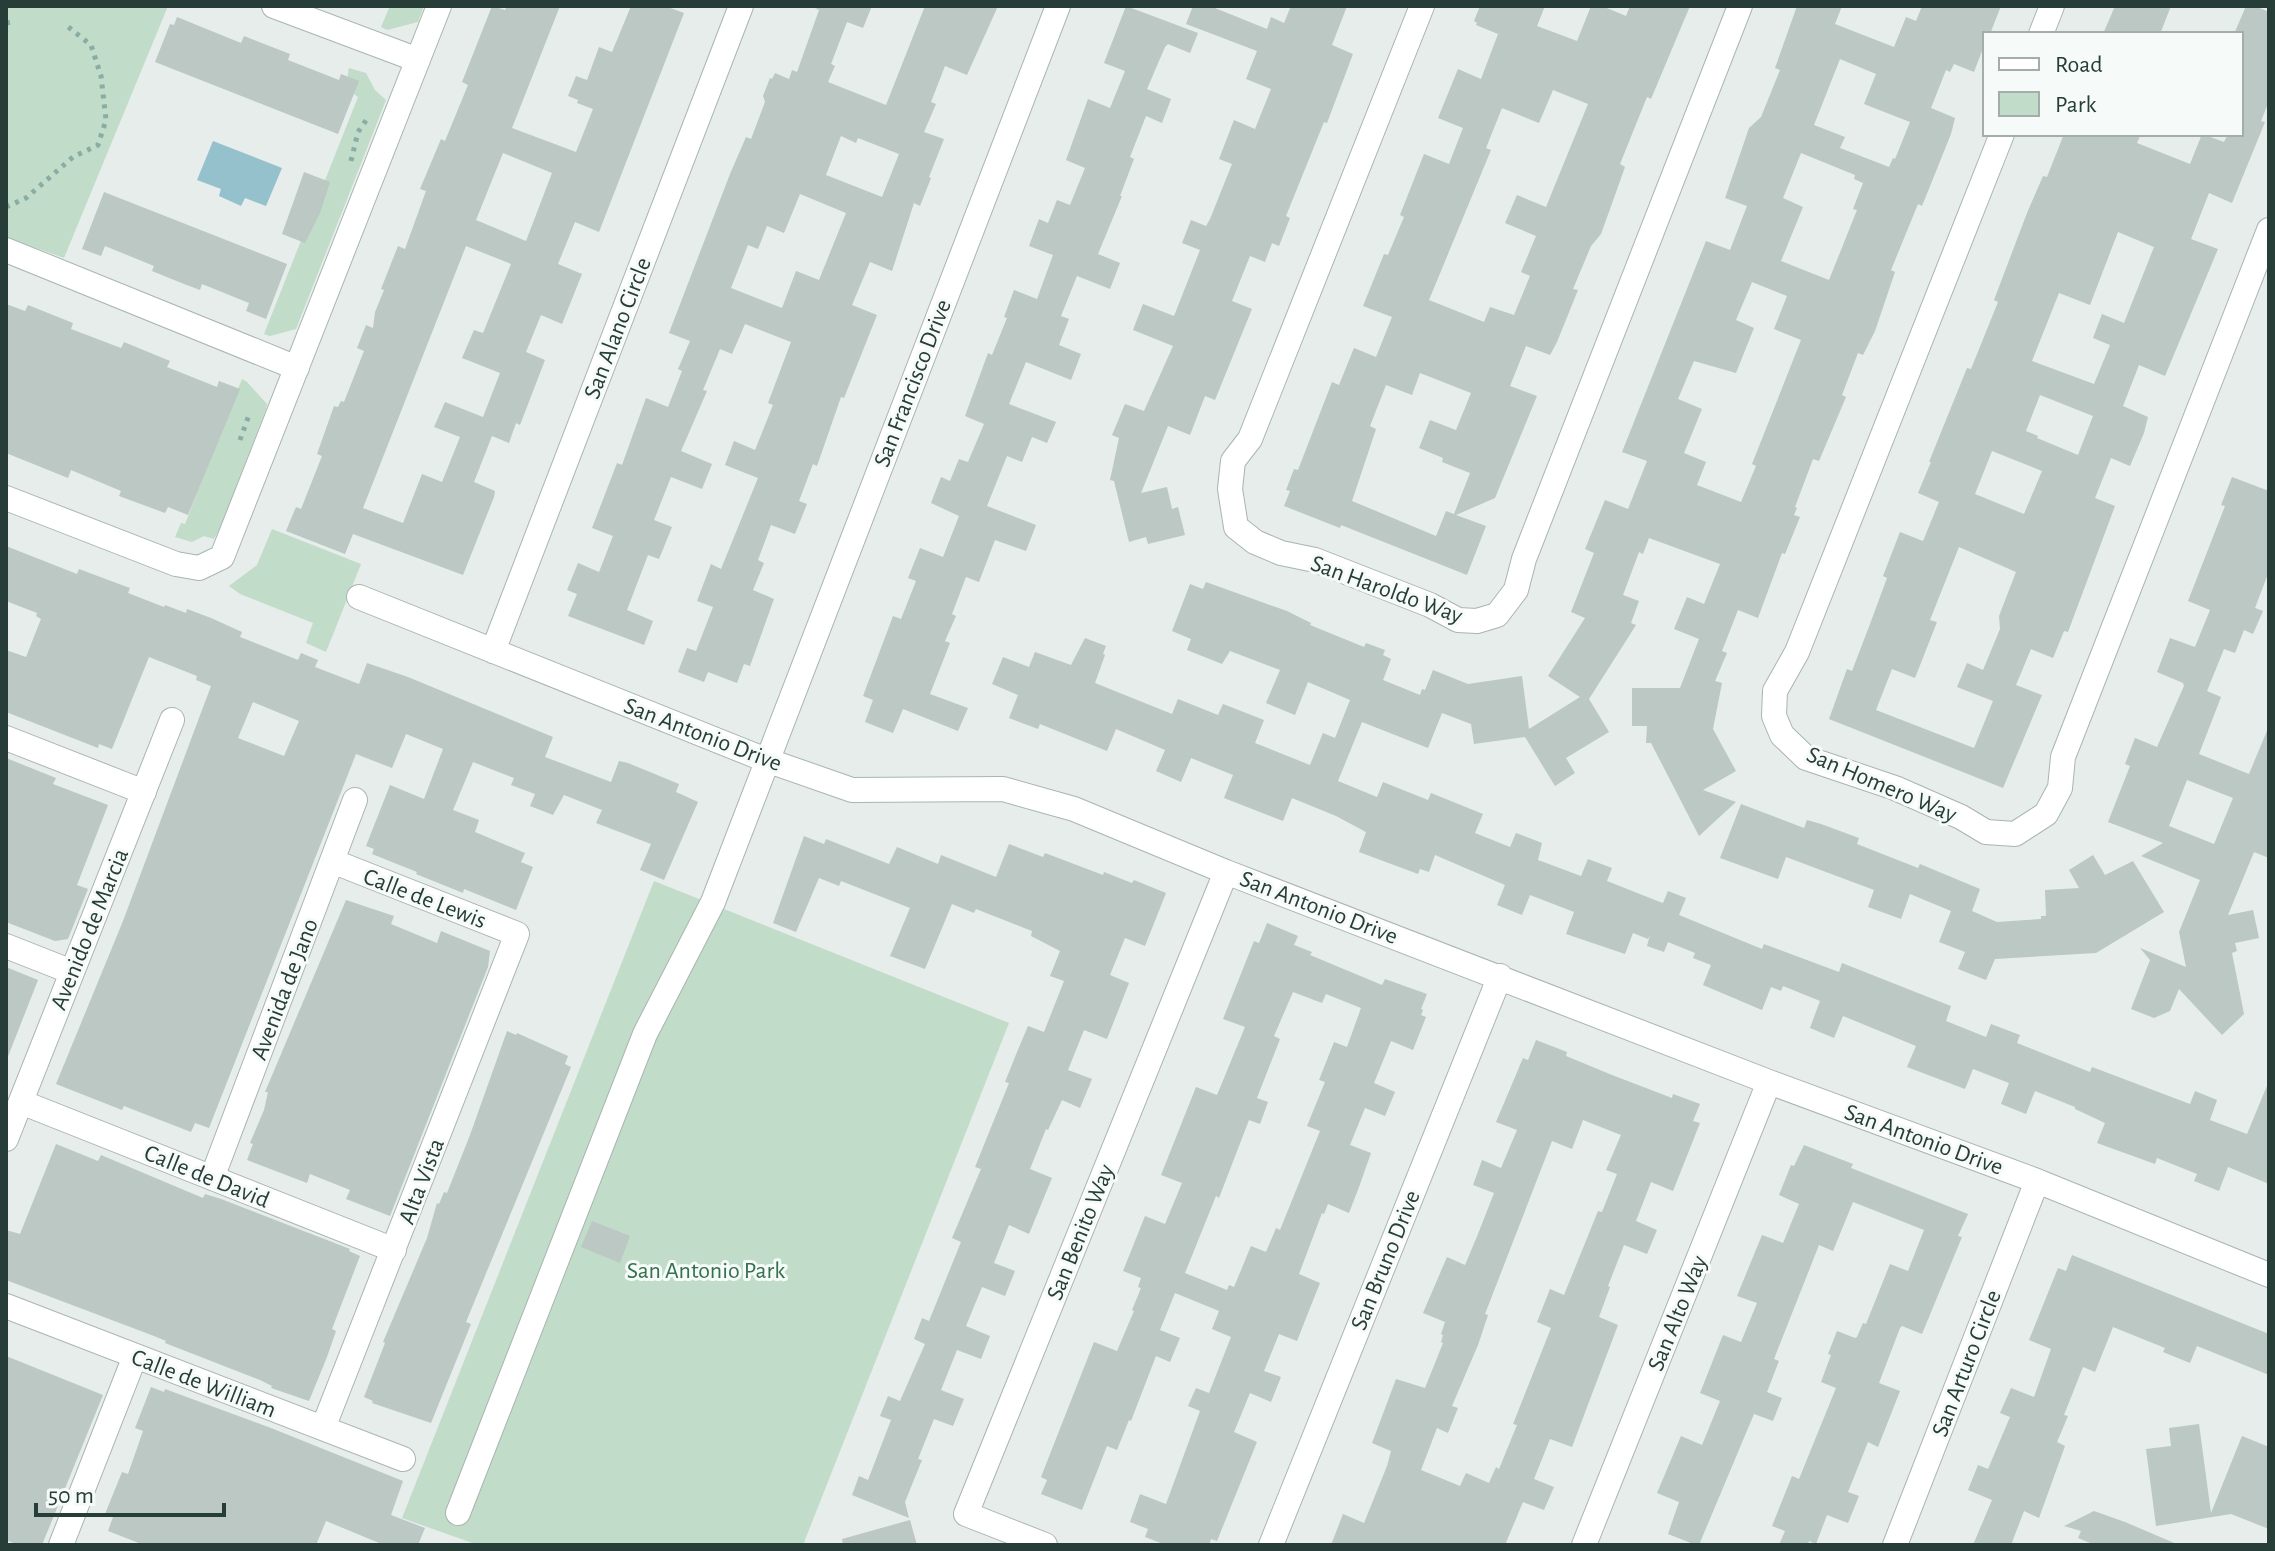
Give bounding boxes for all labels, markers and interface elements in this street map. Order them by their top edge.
legend [1983,32,2243,136]
text: Road [2055,53,2103,77]
text: Park [2055,93,2096,117]
street label: San Alano Circle [580,254,656,402]
street label: San Francisco Drive [870,296,956,470]
street label: San Haroldo Way [1308,551,1466,629]
street label: San Antonio Drive [620,694,785,776]
street label: San Homero Way [1803,743,1960,827]
street label: Avenido de Marcia [47,845,133,1013]
street label: Calle de Lewis [360,865,489,933]
street label: San Antonio Drive [1236,867,1401,949]
street label: Avenida de Jano [247,915,323,1063]
street label: San Antonio Drive [1841,1100,2006,1180]
street label: Alta Vista [395,1135,449,1227]
street label: Calle de David [141,1141,273,1213]
street label: San Benito Way [1043,1161,1119,1304]
street label: San Bruno Drive [1347,1187,1425,1334]
street label: San Alto Way [1644,1252,1712,1374]
park label: San Antonio Park [627,1259,785,1283]
street label: San Arturo Circle [1928,1287,2006,1440]
street label: Calle de William [128,1345,279,1423]
scale bar [36,1467,224,1517]
text: 50 m [48,1484,94,1508]

